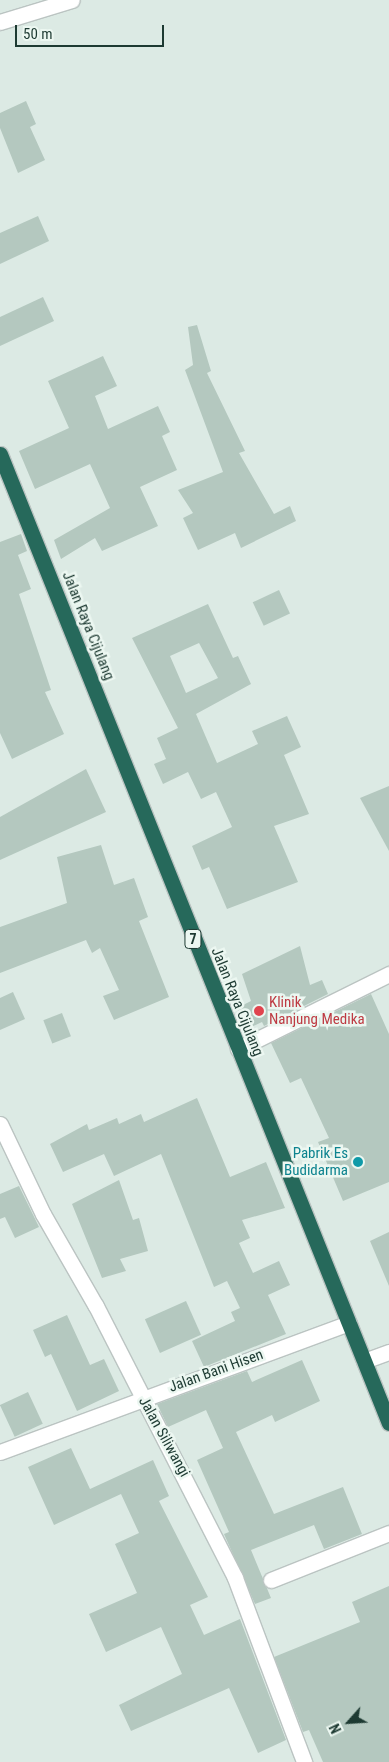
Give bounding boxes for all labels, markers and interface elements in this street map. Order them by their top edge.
scale bar [18,15,166,47]
text: 50 m [23,25,53,43]
street label: Jalan Raya Cijulang [58,569,118,683]
road number: 7 [184,928,202,951]
street label: Jalan Raya Cijulang [207,945,267,1059]
place label: Klinik Nanjung Medika [269,993,365,1028]
marker: Klinik Nanjung Medika [253,1005,265,1017]
place label: Pabrik Es Budidarma [284,1144,348,1179]
marker: Pabrik Es Budidarma [352,1156,364,1168]
street label: Jalan Bani Hisen [166,1346,266,1396]
street label: Jalan Siliwangi [135,1394,193,1480]
north arrow [324,1697,374,1747]
text: N [326,1721,345,1736]

